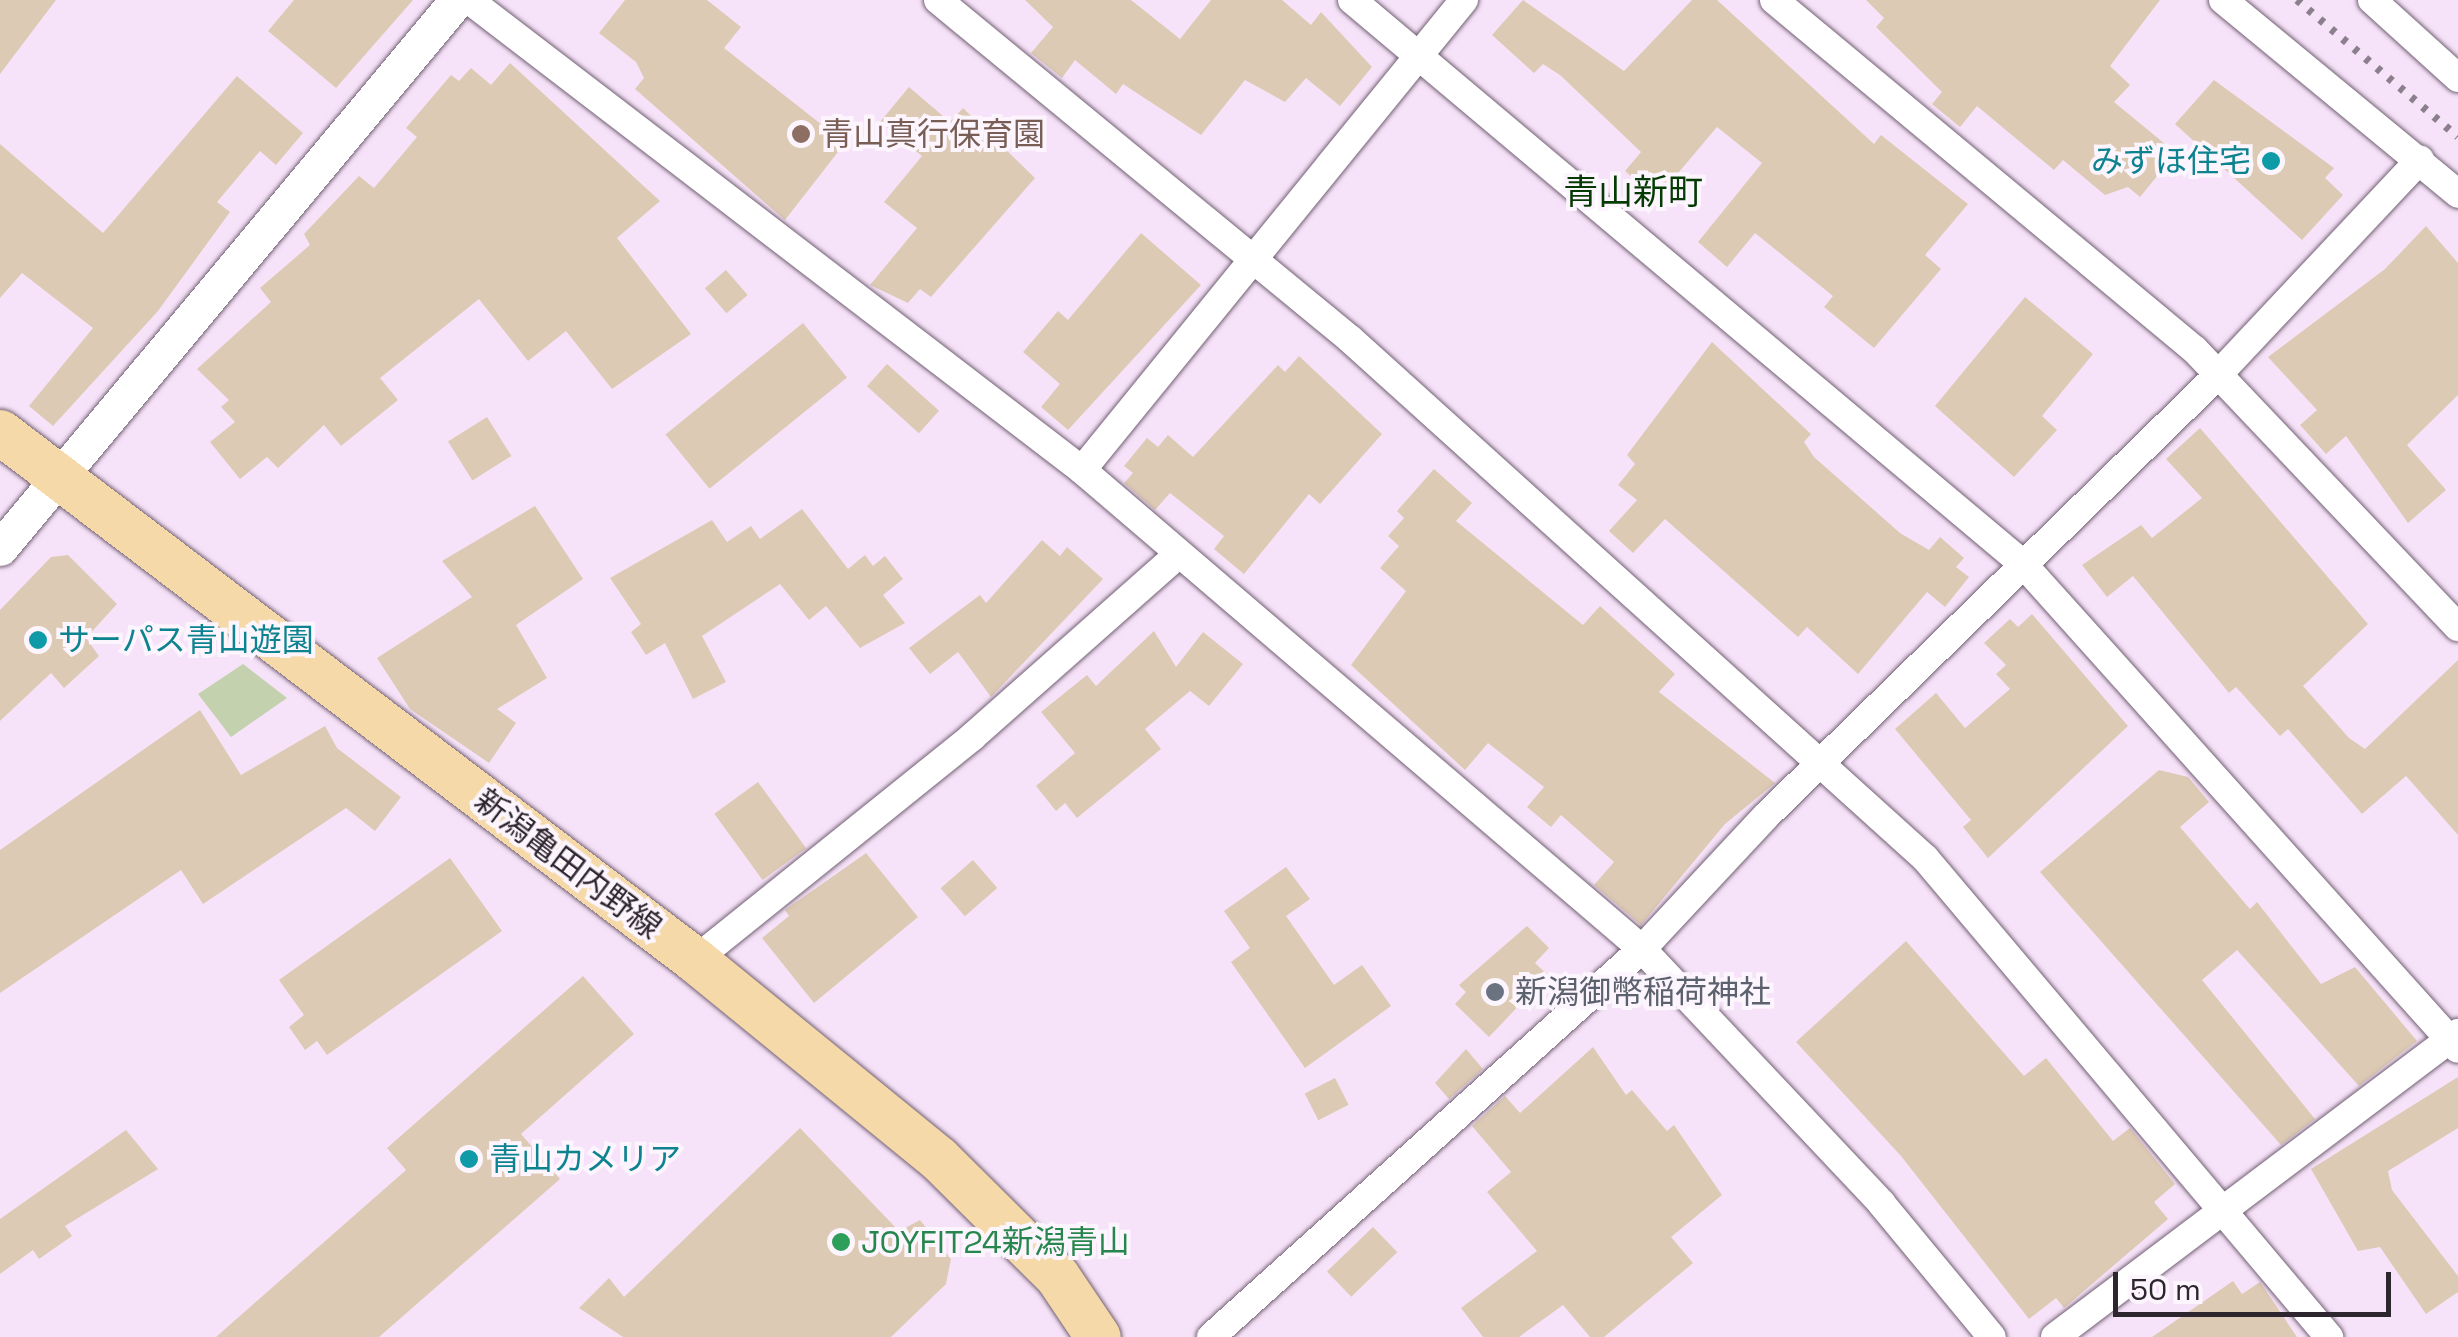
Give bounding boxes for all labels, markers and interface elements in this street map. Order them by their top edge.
place label: 青山真行保育園 [821,115,1045,153]
marker: 青山真行保育園 [790,123,812,145]
place label: みずほ住宅 [2091,142,2251,180]
marker: みずほ住宅 [2260,150,2282,172]
district label: 青山新町 [1563,171,1703,213]
place label: サーパス青山遊園 [58,621,314,659]
marker: サーパス青山遊園 [27,629,49,651]
street label: 新潟亀田内野線 [467,781,669,947]
place label: 新潟御幣稲荷神社 [1515,973,1771,1011]
marker: 新潟御幣稲荷神社 [1484,981,1506,1003]
place label: 青山カメリア [489,1140,681,1178]
marker: 青山カメリア [458,1148,480,1170]
place label: JOYFIT24新潟青山 [861,1223,1130,1261]
marker: JOYFIT24新潟青山 [830,1231,852,1253]
scale bar [2118,1252,2396,1314]
text: 50 m [2130,1270,2201,1309]

